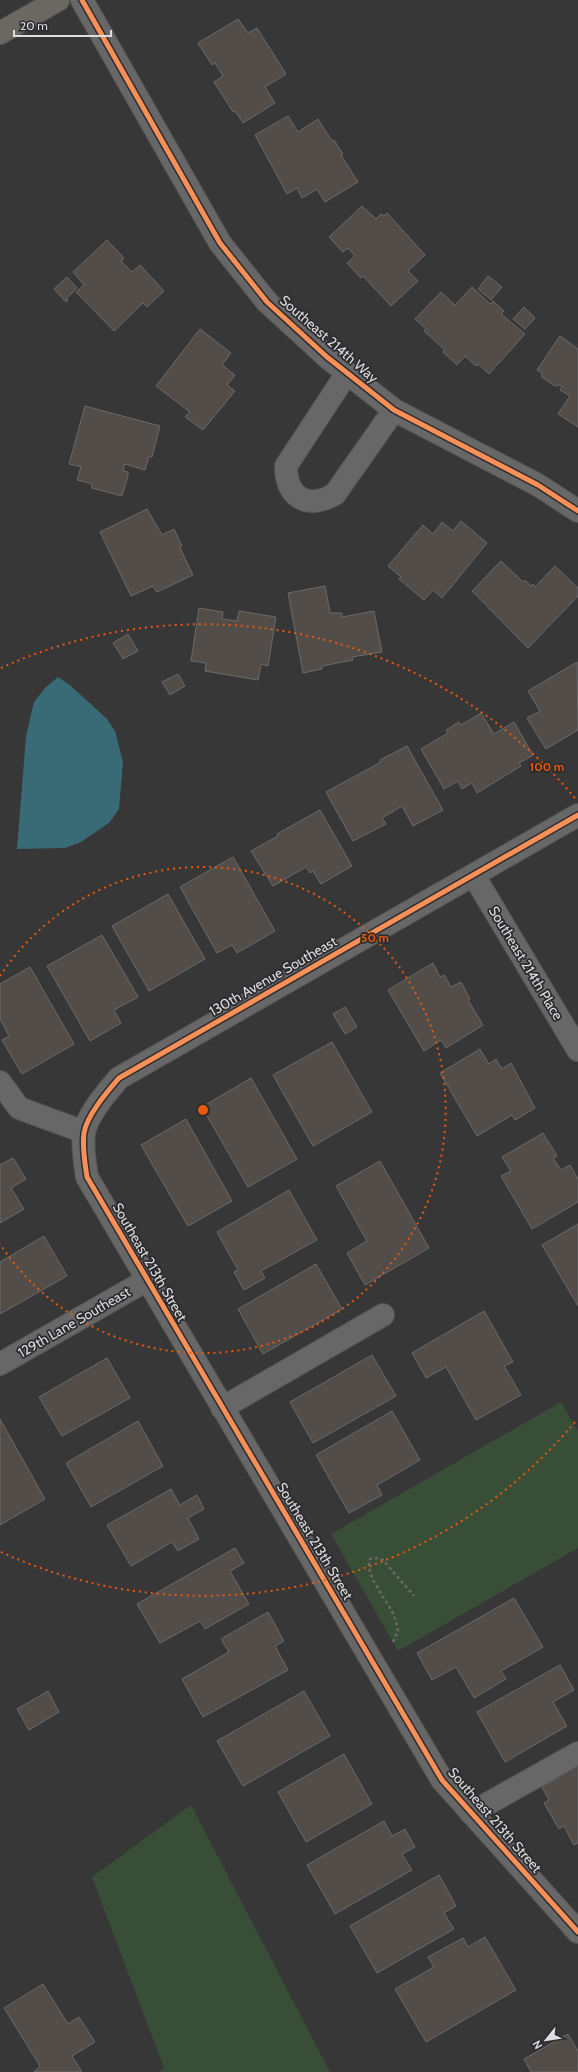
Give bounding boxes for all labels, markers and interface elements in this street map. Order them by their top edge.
scale bar [14,12,111,38]
text: 20 m [20,18,48,33]
street label: Southeast 214th Way [276,291,382,387]
text: 100 m [530,759,564,774]
street label: Southeast 214th Place [485,903,567,1023]
text: 50 m [361,930,389,945]
street label: 130th Avenue Southeast [206,932,340,1020]
centre of rings [196,1103,210,1117]
street label: Southeast 213th Street [109,1199,191,1325]
street label: 129th Lane Southeast [14,1282,134,1362]
street label: Southeast 213th Street [273,1479,357,1603]
street label: Southeast 213th Street [444,1764,546,1877]
north arrow [526,2020,566,2060]
text: N [529,2038,545,2052]

